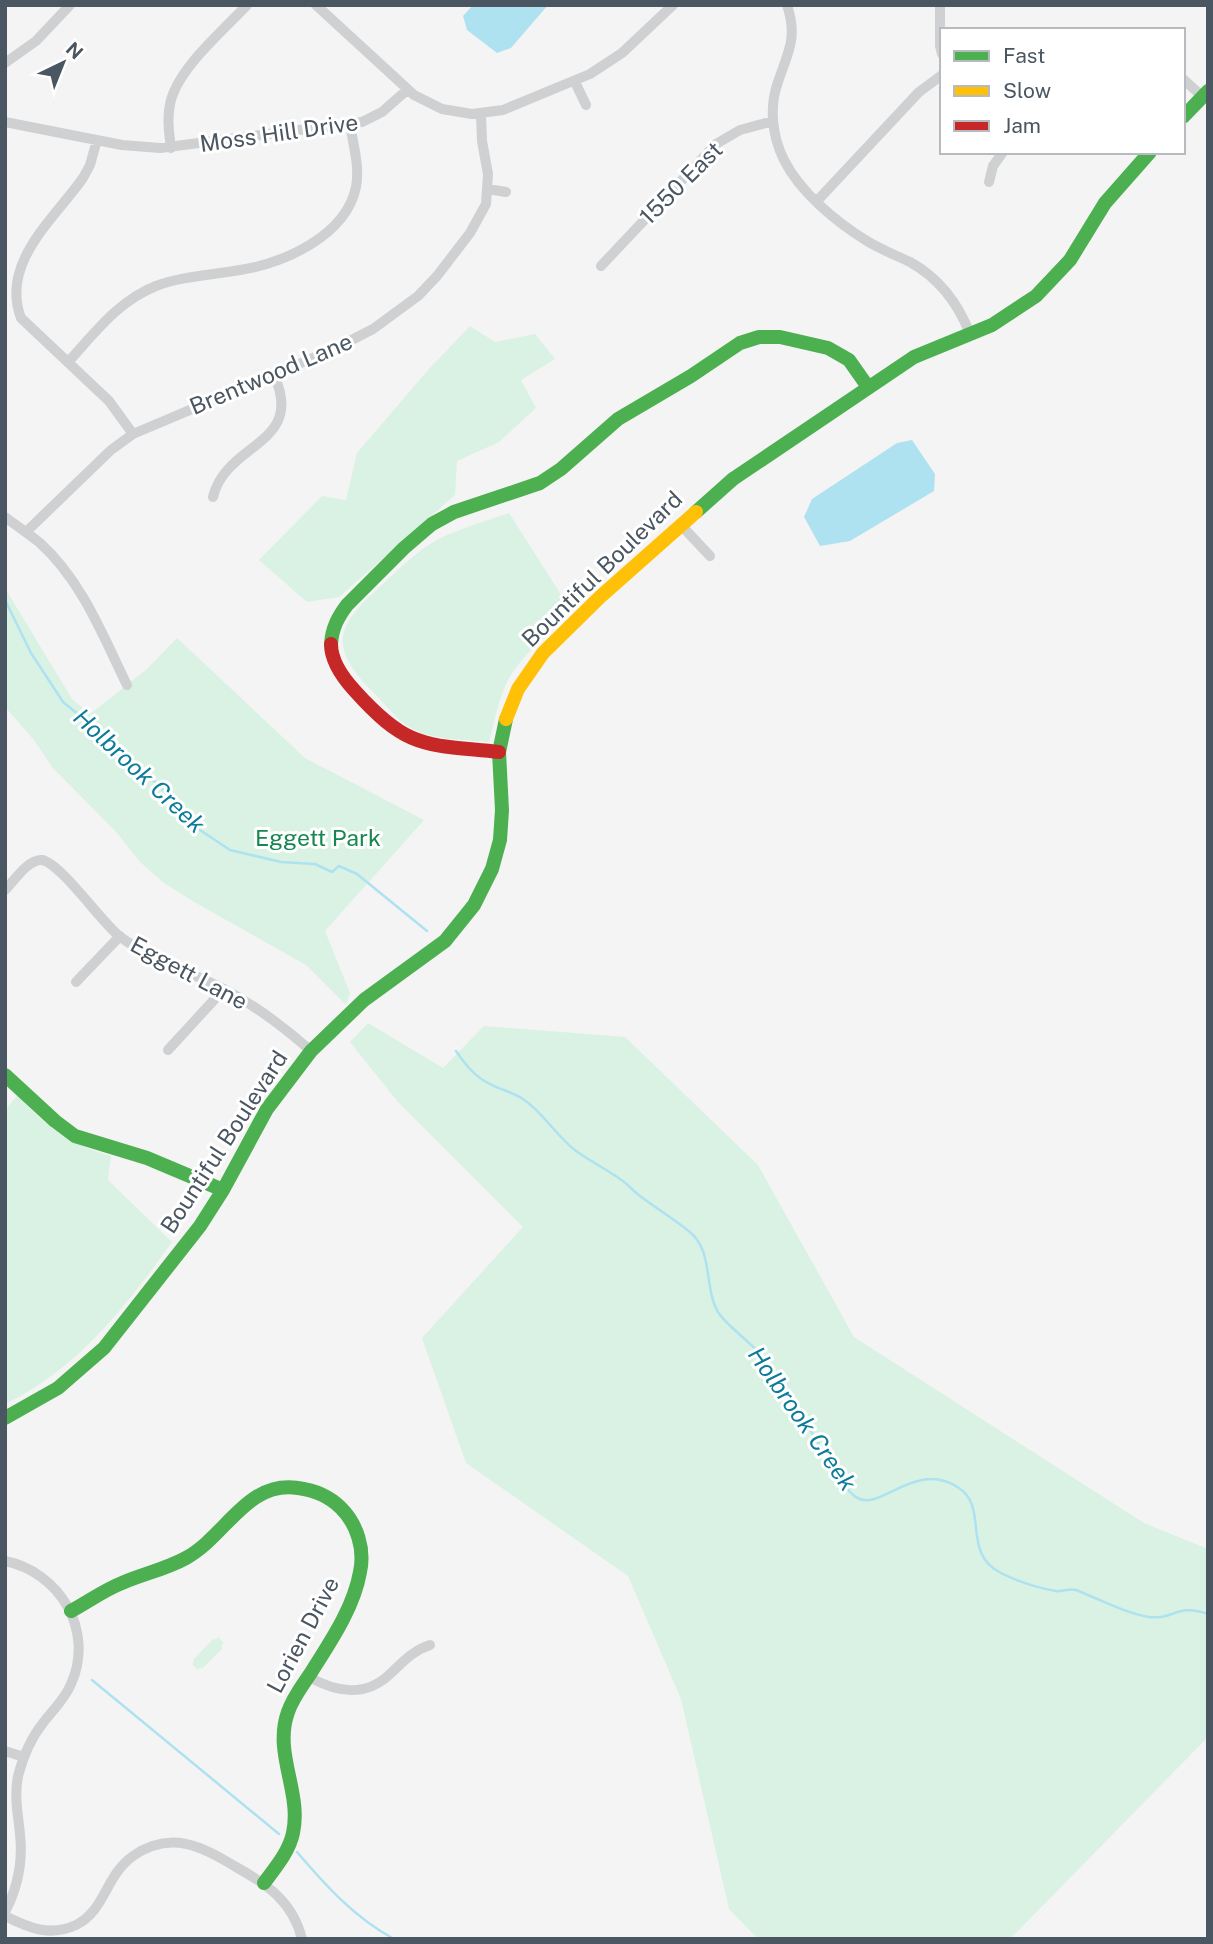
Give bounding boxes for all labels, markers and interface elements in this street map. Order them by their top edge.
north arrow [28,28,98,98]
legend [940,28,1185,154]
text: N [62,37,88,64]
text: Fast [1003,43,1045,68]
text: Slow [1003,78,1051,103]
street label: Moss Hill Drive [198,108,360,157]
text: Jam [1003,113,1041,138]
street label: 1550 East [634,136,728,230]
street label: Brentwood Lane [185,327,356,420]
street label: Bountiful Boulevard [516,485,687,652]
water label: Holbrook Creek [68,702,211,838]
park label: Eggett Park [255,824,381,851]
street label: Eggett Lane [126,930,252,1015]
street label: Bountiful Boulevard [154,1045,293,1238]
water label: Holbrook Creek [743,1341,863,1496]
street label: Lorien Drive [261,1572,344,1697]

